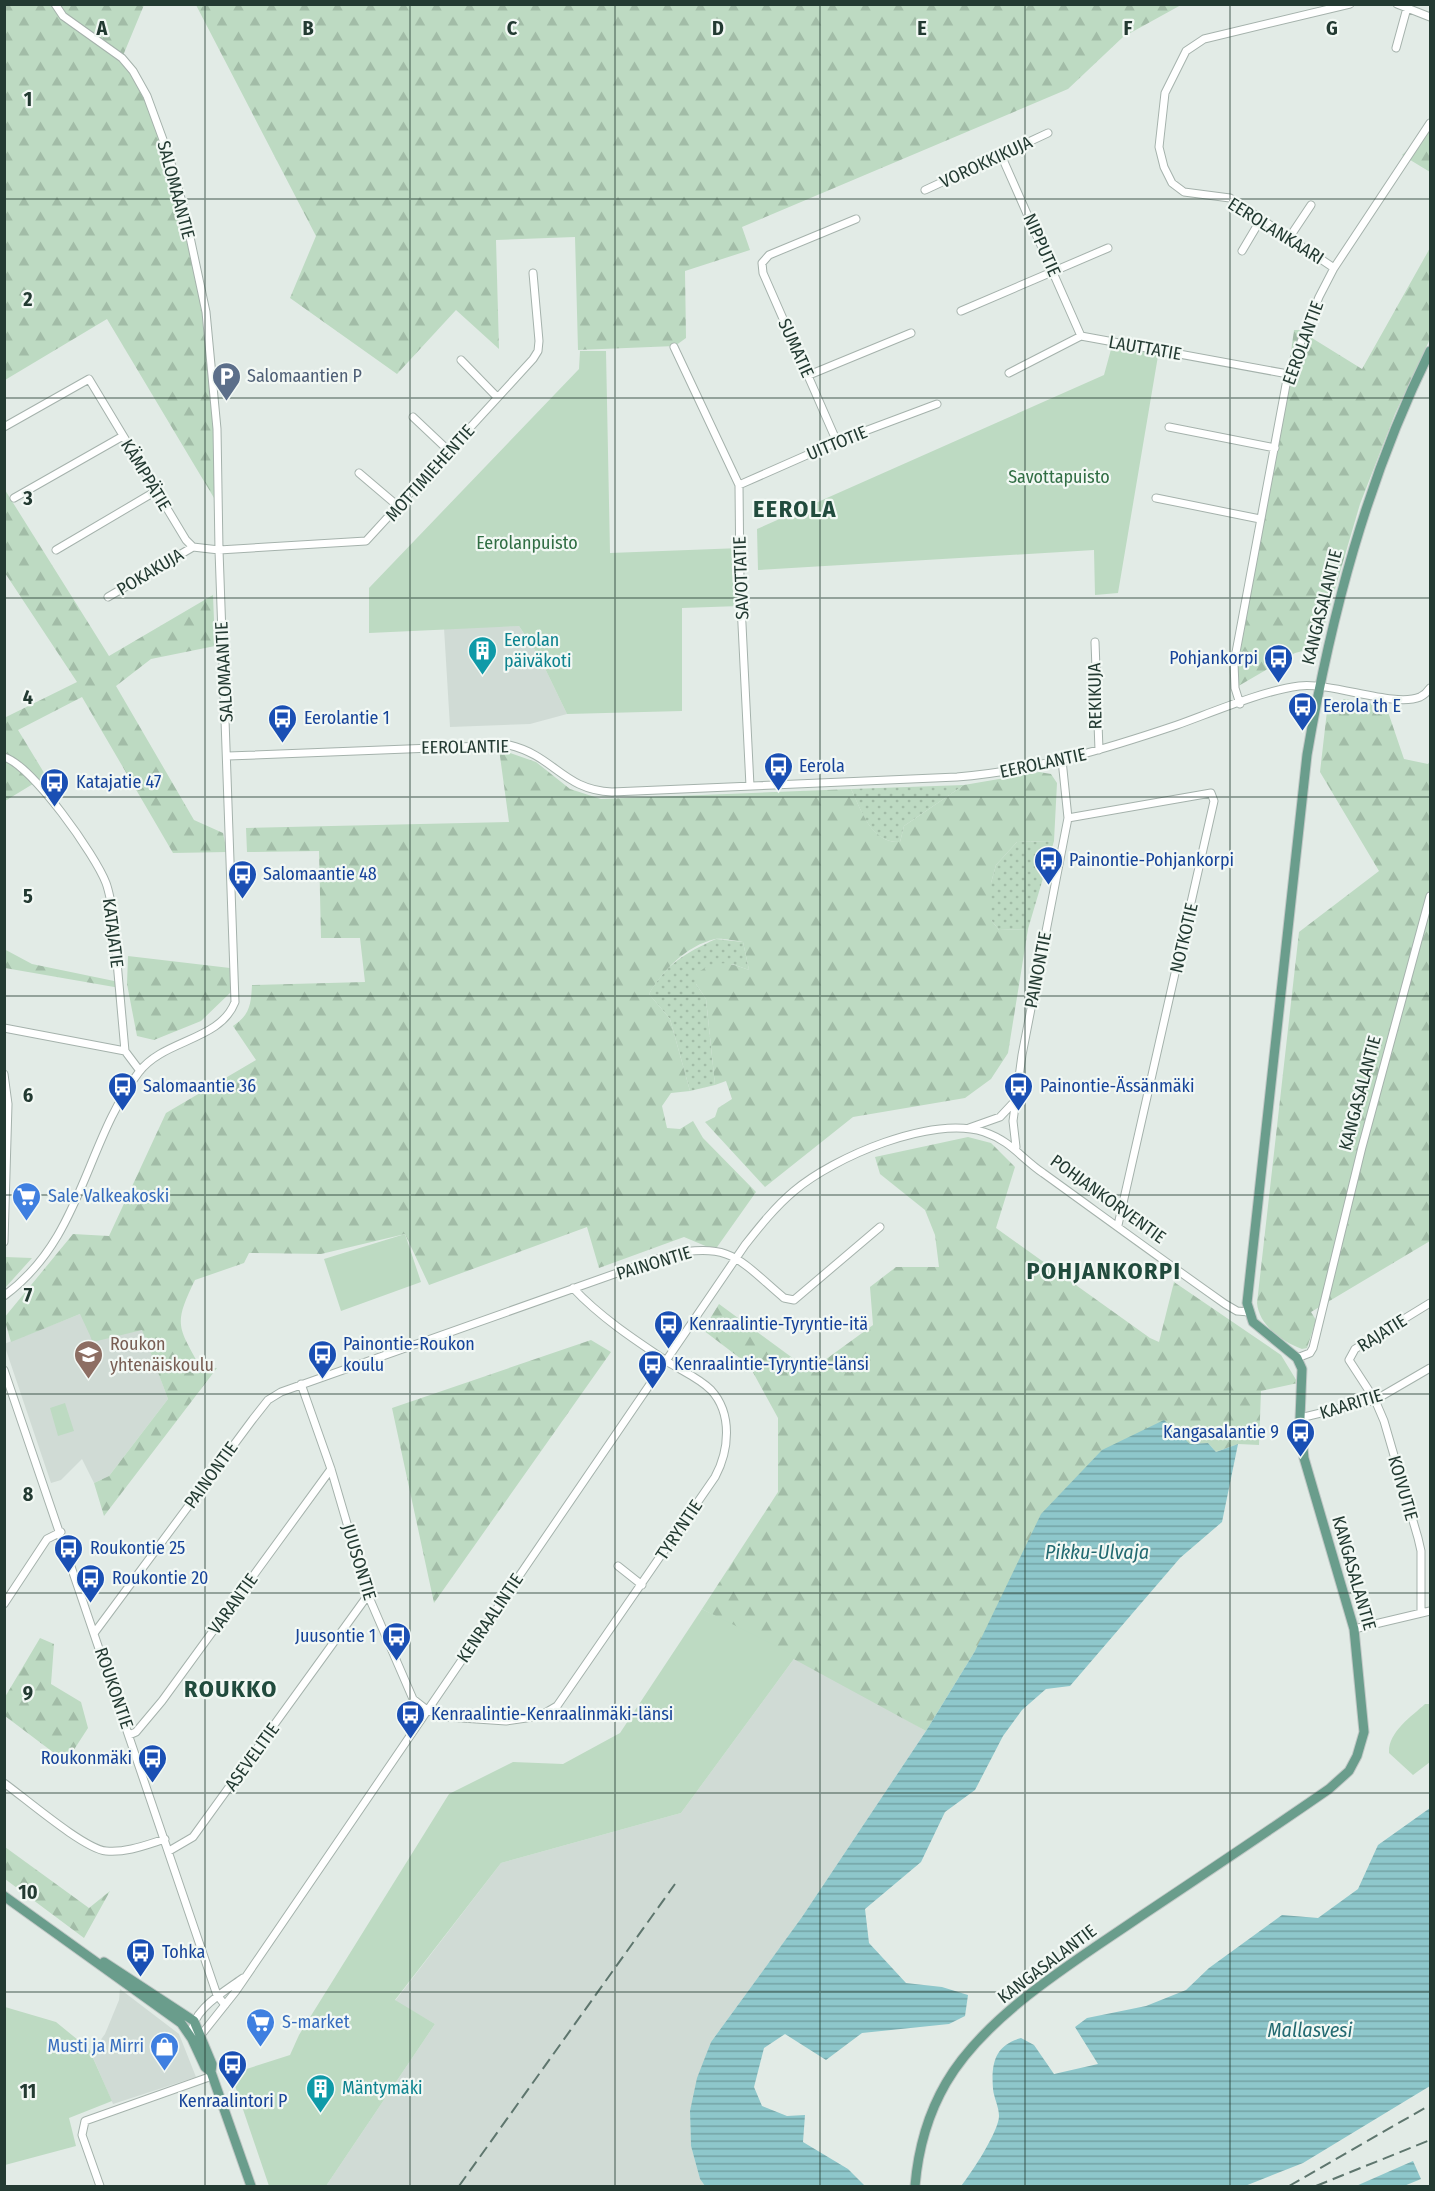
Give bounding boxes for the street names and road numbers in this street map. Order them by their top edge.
street label: VOROKKIKUJA [936,131,1036,193]
street label: SALOMAANTIE [152,138,200,242]
street label: EEROLANKAARI [1224,193,1328,269]
street label: NIPPUTIE [1018,210,1066,280]
street label: EEROLANTIE [1278,298,1328,388]
street label: SUMATIE [773,315,819,381]
street label: LAUTTATIE [1107,331,1183,365]
street label: MOTTIMIEHENTIE [381,420,479,526]
street label: UITTOTIE [803,421,871,465]
street label: KÄMPPÄTIE [116,435,176,515]
street label: SAVOTTATIE [729,536,753,620]
street label: POKAKUJA [113,543,188,600]
street label: KANGASALANTIE [1297,547,1347,667]
street label: SALOMAANTIE [210,621,238,723]
street label: REKIKUJA [1083,662,1107,730]
street label: EEROLANTIE [421,735,509,759]
street label: EEROLANTIE [998,743,1088,783]
street label: KATAJATIE [98,897,128,969]
street label: NOTKOTIE [1165,901,1203,975]
street label: PAINONTIE [1020,930,1056,1010]
street label: KANGASALANTIE [1334,1033,1386,1153]
street label: POHJANKORVENTIE [1046,1150,1170,1248]
street label: PAINONTIE [614,1241,694,1285]
street label: RAJATIE [1353,1309,1411,1357]
street label: KAARITIE [1317,1384,1385,1424]
street label: PAINONTIE [179,1437,243,1513]
street label: KOIVUTIE [1383,1453,1423,1523]
street label: TYRYNTIE [651,1496,707,1564]
street label: KANGASALANTIE [1327,1513,1381,1633]
street label: JUUSONTIE [337,1521,381,1603]
street label: VARANTIE [204,1569,262,1639]
street label: KENRAALINTIE [452,1569,528,1667]
street label: ROUKONTIE [90,1644,138,1732]
street label: ASEVELITIE [220,1719,284,1795]
street label: KANGASALANTIE [993,1920,1101,2008]

